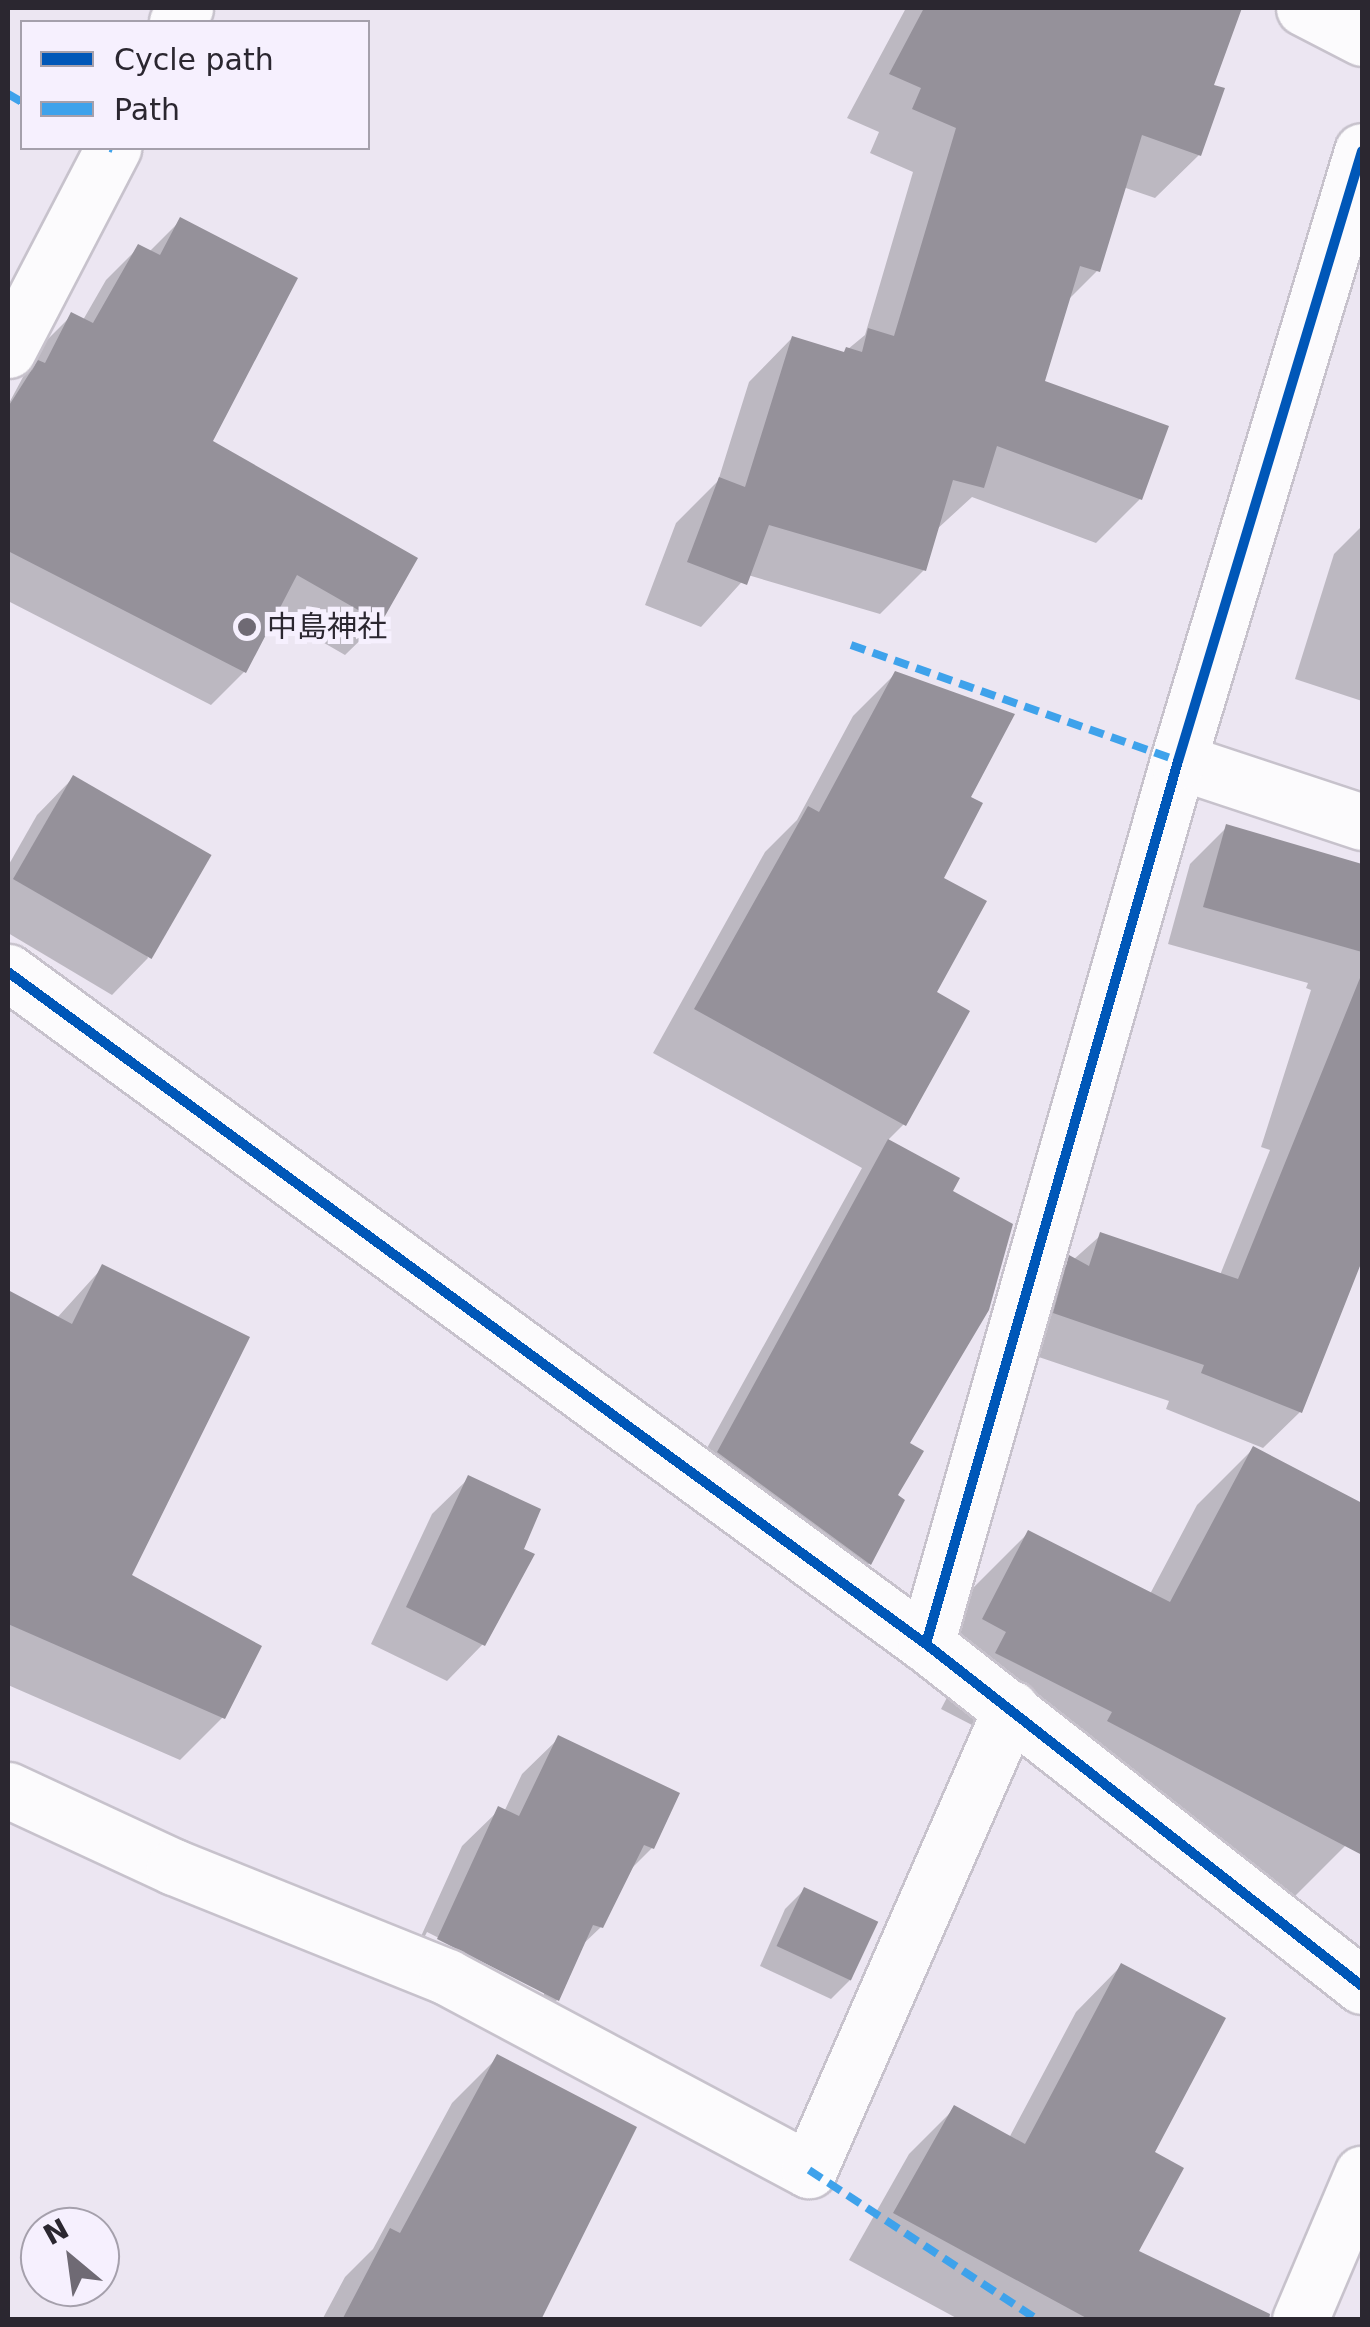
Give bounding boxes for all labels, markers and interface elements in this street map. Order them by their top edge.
legend [20,20,370,150]
text: Cycle path [114,42,274,77]
text: Path [114,92,180,127]
place label: 中島神社 [267,609,387,645]
marker: 中島神社 [236,616,258,638]
north arrow [20,2207,120,2307]
text: N [38,2212,74,2252]

